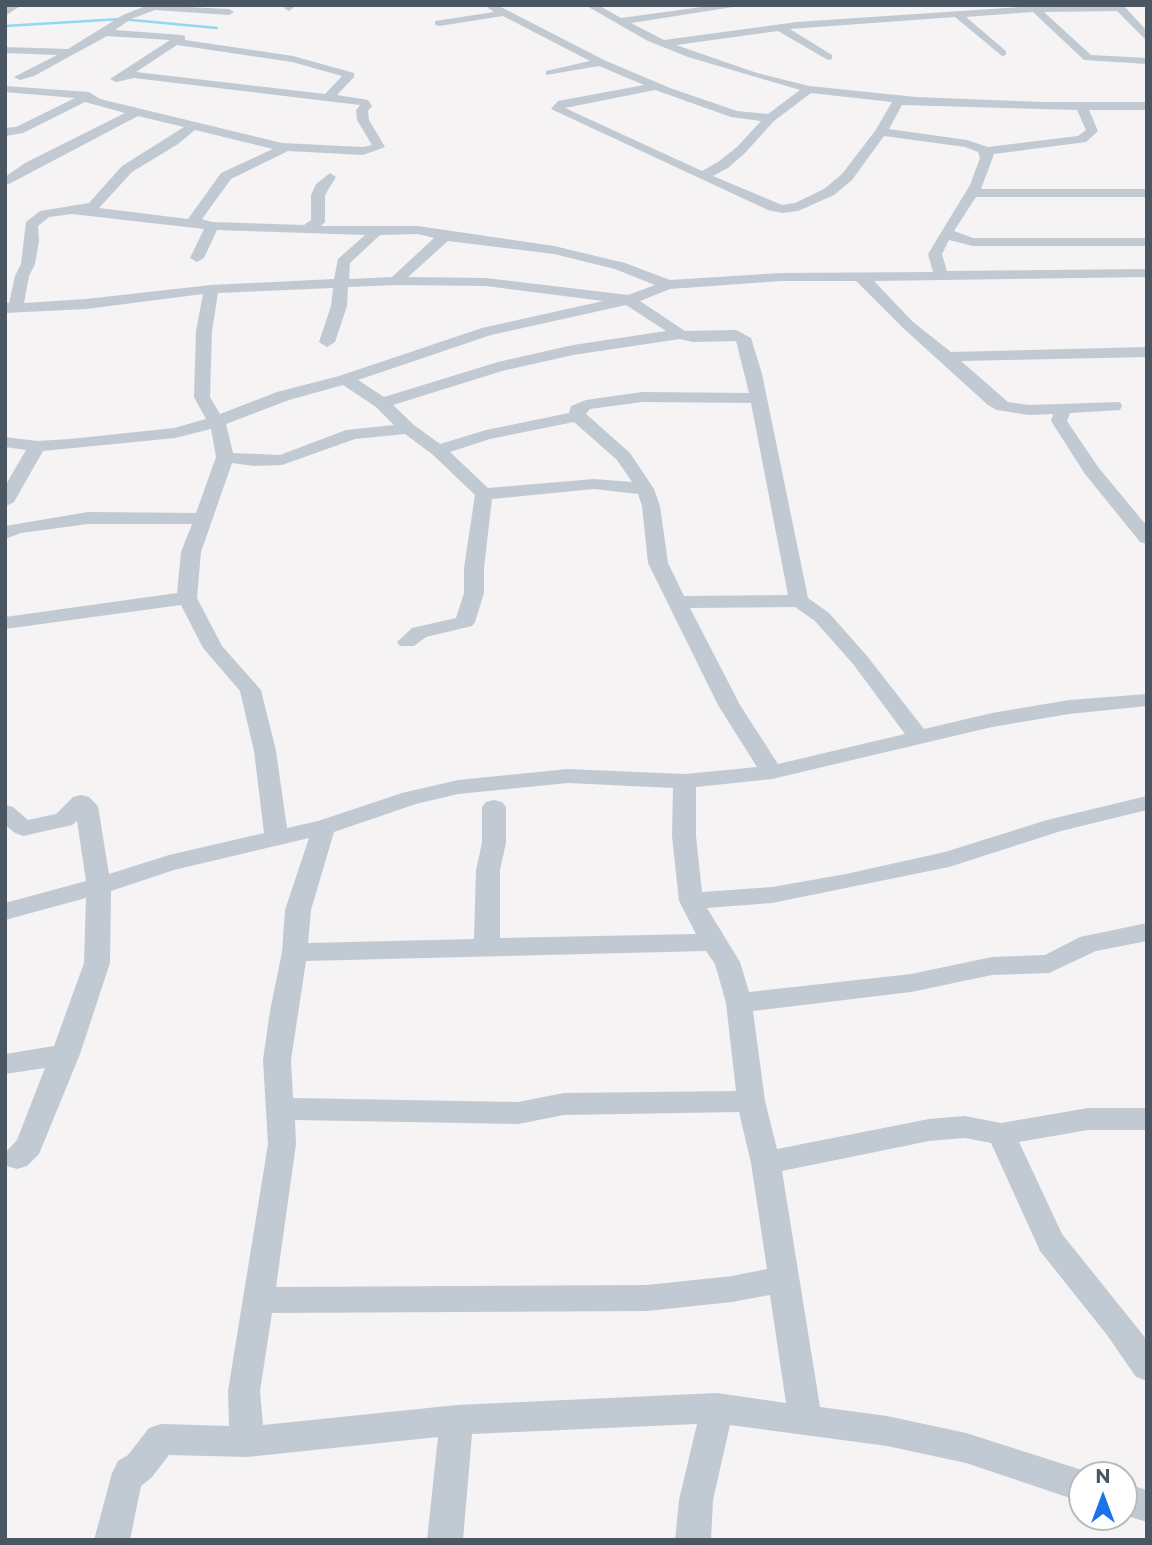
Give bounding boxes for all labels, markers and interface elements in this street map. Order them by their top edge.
north arrow [1068,1461,1138,1531]
text: N [1095,1465,1111,1488]

